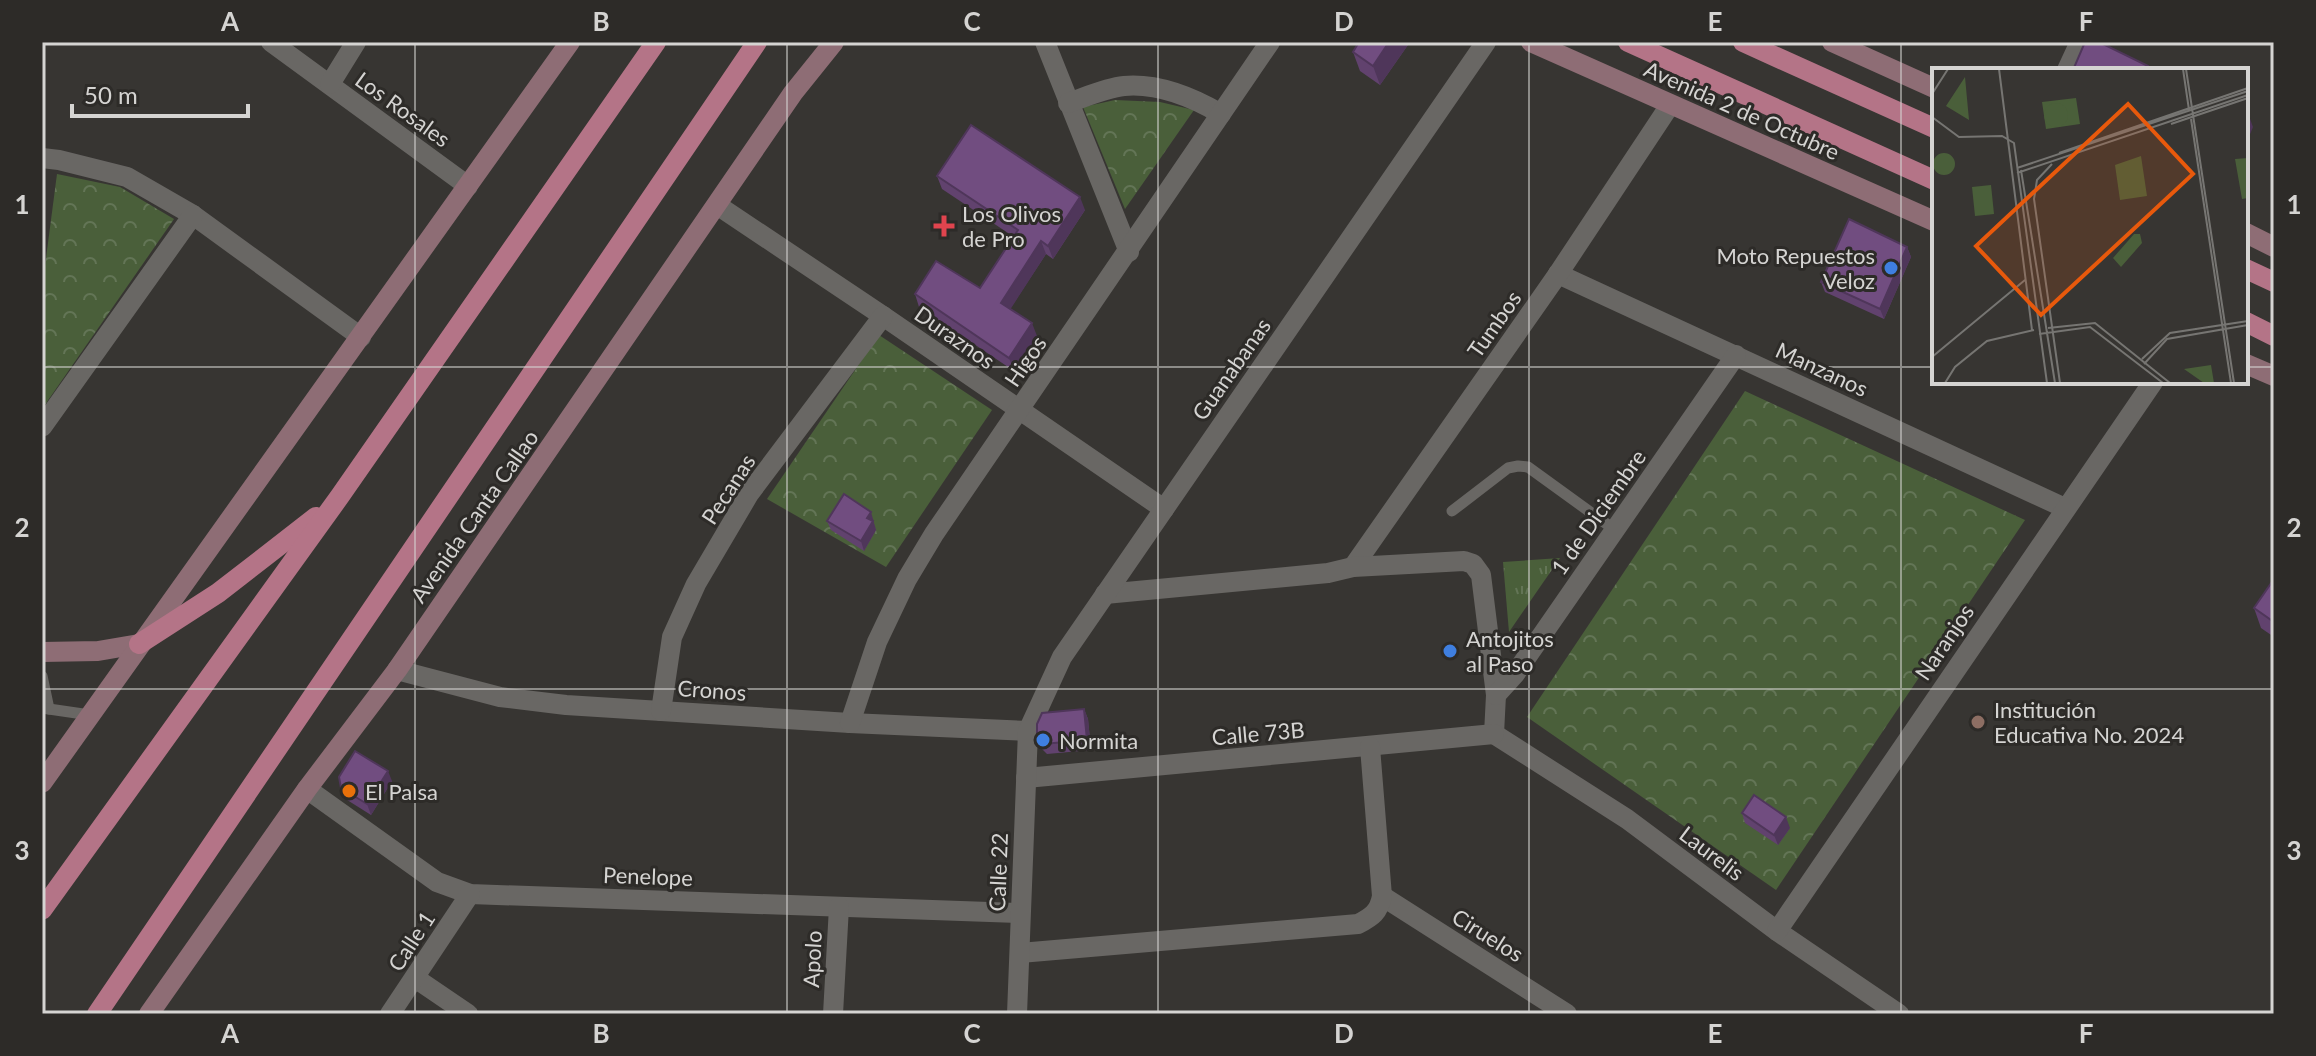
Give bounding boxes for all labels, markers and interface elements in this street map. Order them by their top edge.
text: A [220,5,240,37]
text: B [592,5,610,37]
text: C [963,5,981,37]
text: D [1334,5,1354,37]
text: E [1708,5,1722,37]
text: F [2079,5,2093,37]
street label: Avenida 2 de Octubre [1640,55,1844,165]
street label: Los Rosales [350,66,456,152]
scale bar [72,68,248,118]
inset map [1932,68,2248,384]
text: 50 m [84,80,138,109]
text: 1 [14,188,30,220]
text: 1 [2286,188,2302,220]
place label: Los Olivos de Pro [962,200,1061,252]
marker: Los Olivos de Pro [933,215,955,237]
place label: Moto Repuestos Veloz [1716,242,1875,294]
marker: Moto Repuestos Veloz [1882,259,1900,277]
street label: Tumbos [1461,285,1527,363]
street label: Duraznos [910,300,1000,374]
street label: Guanabanas [1186,313,1276,425]
street label: Higos [998,331,1052,391]
street label: Manzanos [1772,336,1872,402]
street label: Avenida Canta Callao [404,424,544,608]
street label: 1 de Diciembre [1545,444,1651,580]
street label: Pecanas [695,449,761,529]
text: 2 [14,511,30,543]
text: 2 [2286,511,2302,543]
street label: Naranjos [1909,599,1979,685]
place label: Antojitos al Paso [1466,625,1554,677]
marker: Antojitos al Paso [1441,642,1459,660]
street label: Cronos [677,674,747,706]
place label: Institución Educativa No. 2024 [1994,696,2184,748]
marker: Institución Educativa No. 2024 [1969,713,1987,731]
street label: Calle 73B [1210,715,1306,751]
place label: Normita [1059,727,1138,754]
marker: Normita [1034,731,1052,749]
place label: El Palsa [365,778,438,805]
marker: El Palsa [340,782,358,800]
street label: Laurelis [1674,820,1750,886]
street label: Calle 22 [983,832,1013,912]
text: 3 [14,834,30,866]
text: 3 [2286,834,2302,866]
street label: Penelope [603,861,693,891]
street label: Ciruelos [1447,903,1529,967]
street label: Calle 1 [382,906,440,976]
street label: Apolo [797,930,827,988]
text: A [220,1017,240,1049]
text: B [592,1017,610,1049]
text: C [963,1017,981,1049]
text: D [1334,1017,1354,1049]
text: E [1708,1017,1722,1049]
text: F [2079,1017,2093,1049]

